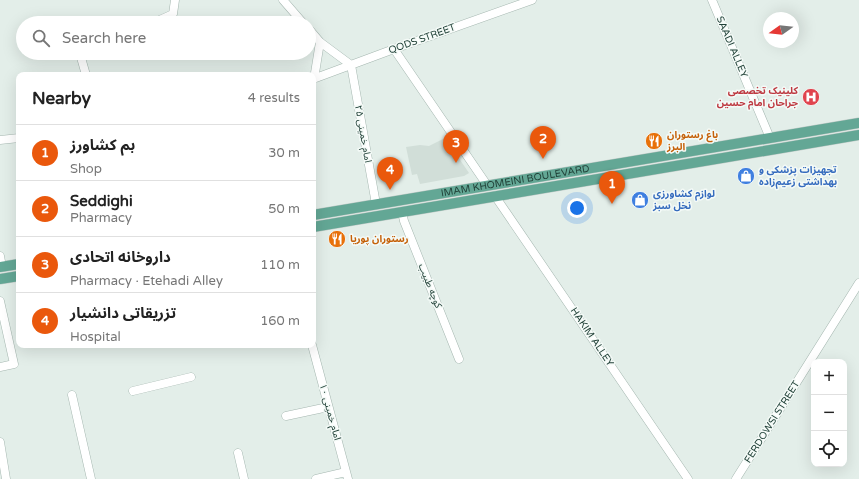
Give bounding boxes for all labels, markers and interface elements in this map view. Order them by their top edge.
north arrow [763,12,799,48]
street label: SAADI ALLEY [714,14,751,80]
search box [16,16,316,60]
street label: QODS STREET [387,21,457,57]
icon: search [30,27,52,49]
text: Search here [62,29,146,47]
place label: کلینیک تخصصی جراحان امام حسین [717,85,799,110]
hospital icon: کلینیک تخصصی جراحان امام حسین [801,87,821,107]
text: Nearby [32,88,91,109]
text: 4 results [248,90,300,106]
street label: امام خمینی ۲۵ [350,104,374,164]
pin: 2 [530,126,556,159]
place label: باغ رستوران البرز [666,129,718,153]
pin: 3 [443,130,469,163]
restaurant icon: باغ رستوران البرز [644,131,664,151]
text: بم کشاورز [70,136,135,154]
text: 1 [41,145,49,161]
text: 30 m [268,145,300,161]
pin: 4 [377,157,403,190]
text: Shop [70,161,102,177]
street label: IMAM KHOMEINI BOULEVARD [440,163,590,199]
place label: تجهیزات پزشکی و بهداشتی زعیم‌زاده [759,164,837,189]
shop icon: تجهیزات پزشکی و بهداشتی زعیم‌زاده [736,166,756,186]
pin: 1 [599,171,625,204]
place label: لوازم کشاورزی نخل سبز [652,188,715,212]
shop icon: لوازم کشاورزی نخل سبز [630,190,650,210]
text: Seddighi [70,192,133,210]
your location [567,198,587,218]
text: 2 [41,201,49,217]
text: 50 m [268,201,300,217]
text: Pharmacy [70,210,132,226]
restaurant icon: رستوران پوریا [327,229,347,249]
place label: رستوران پوریا [350,233,409,246]
text: داروخانه اتحادی [70,248,171,266]
text: 3 [41,257,49,273]
text: 110 m [260,257,300,273]
street label: کوچه طبیب [416,262,445,311]
text: Pharmacy · Etehadi Alley [70,273,223,289]
text: تزریقاتی دانشیار [70,304,176,322]
street label: HAKIM ALLEY [568,305,616,369]
text: 4 [41,313,49,329]
text: 160 m [260,313,300,329]
text: Hospital [70,329,121,345]
map controls [811,359,847,467]
button: + [811,359,847,395]
street label: FERDOWSI STREET [742,379,802,465]
street label: امام خمینی ۱۰ [315,382,343,442]
button: − [811,395,847,431]
button: locate [811,431,847,467]

